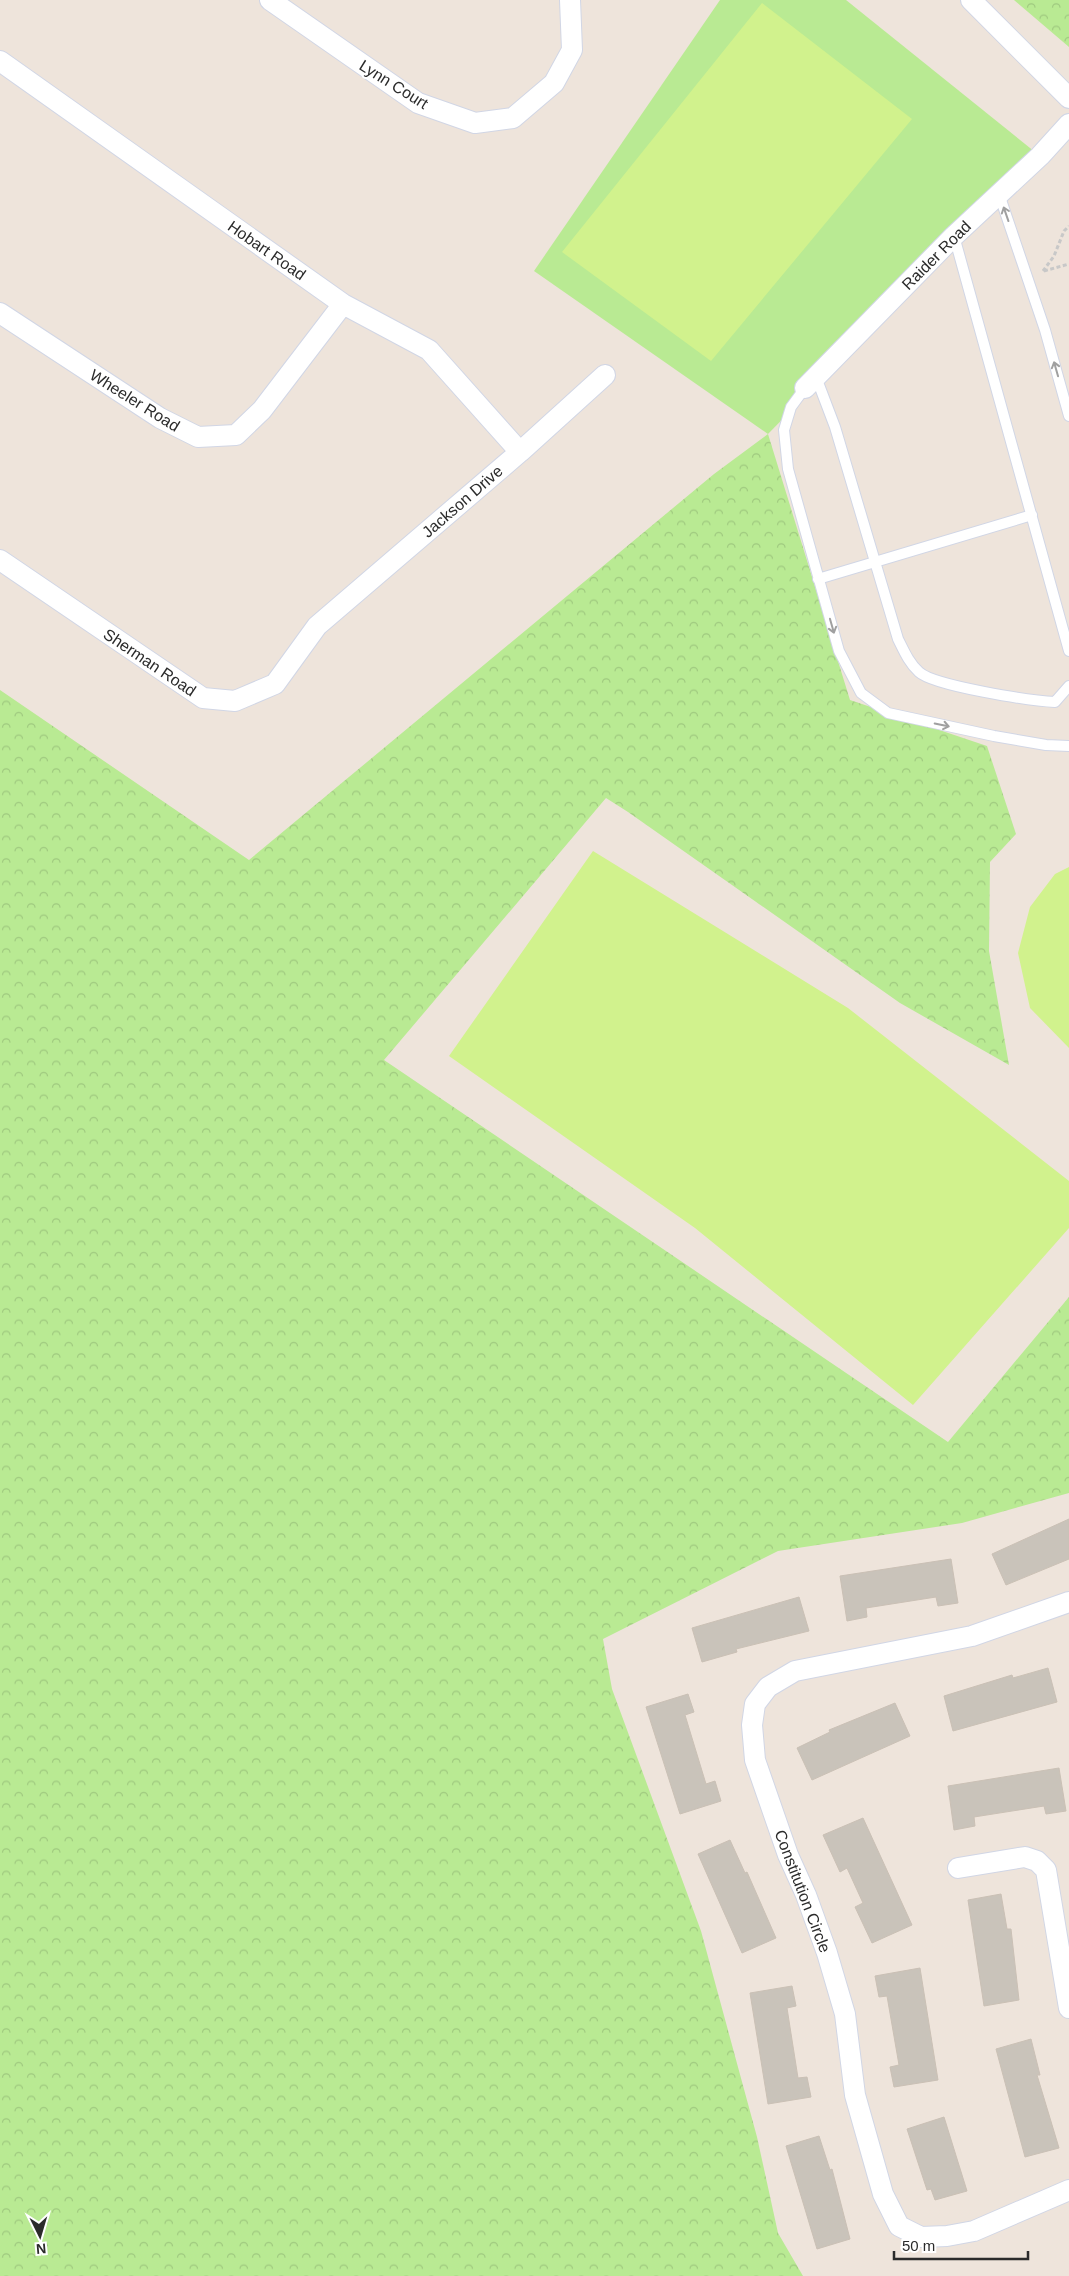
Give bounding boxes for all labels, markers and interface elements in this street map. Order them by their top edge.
street label: Lynn Court [356,57,432,113]
one-way arrow [1001,207,1010,223]
street label: Hobart Road [225,217,309,283]
street label: Raider Road [899,218,974,293]
one-way arrow [1051,362,1060,378]
street label: Wheeler Road [87,366,183,435]
street label: Jackson Drive [419,462,506,541]
one-way arrow [827,618,837,634]
street label: Sherman Road [100,625,199,700]
one-way arrow [934,721,950,730]
street label: Constitution Circle [771,1828,834,1955]
north arrow [15,2211,65,2261]
scale bar [894,2228,1028,2260]
text: 50 m [902,2237,935,2254]
text: N [35,2241,47,2257]

